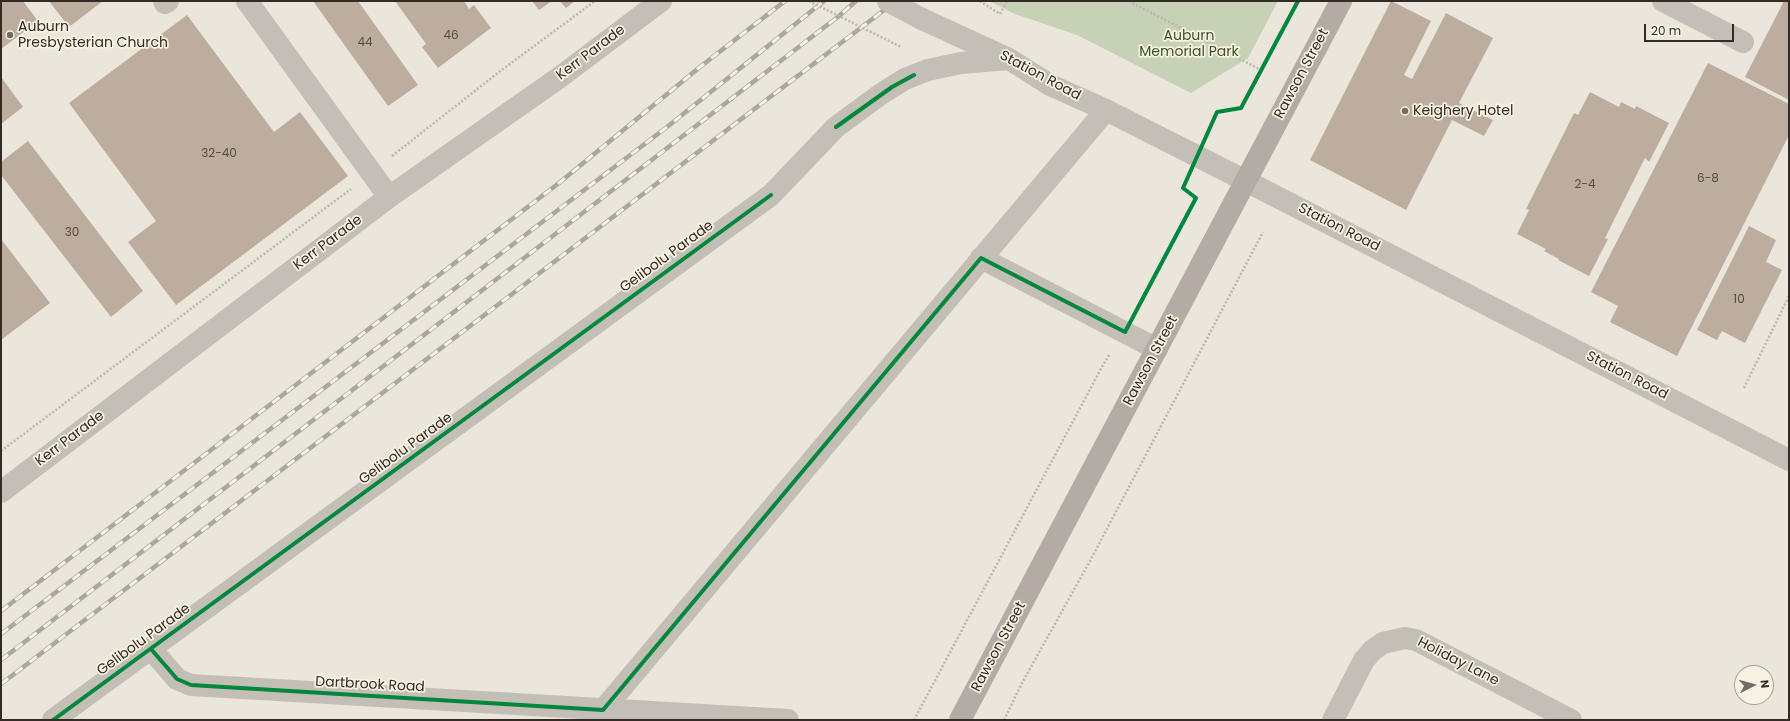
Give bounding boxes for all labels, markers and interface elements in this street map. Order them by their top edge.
scale bar [1646,16,1736,42]
place label: Auburn Presbysterian Church [18,19,168,52]
street label: Kerr Parade [553,22,629,84]
text: 20 m [1651,22,1681,39]
street label: Rawson Street [1271,26,1333,122]
park label: Auburn Memorial Park [1139,28,1239,60]
house number: 46 [443,29,459,43]
marker: Auburn Presbysterian Church [5,30,15,40]
house number: 44 [357,36,373,50]
street label: Station Road [997,48,1083,104]
place label: Keighery Hotel [1413,103,1513,119]
marker: Keighery Hotel [1400,106,1410,116]
house number: 32-40 [201,147,237,161]
house number: 6-8 [1697,172,1719,186]
house number: 2-4 [1574,178,1596,192]
street label: Station Road [1295,200,1383,256]
street label: Kerr Parade [290,212,366,274]
street label: Gelibolu Parade [617,217,717,297]
house number: 30 [65,226,79,240]
house number: 10 [1733,293,1745,307]
street label: Rawson Street [1120,313,1182,409]
street label: Station Road [1583,348,1671,404]
street label: Kerr Parade [32,408,108,470]
street label: Gelibolu Parade [356,409,456,489]
street label: Rawson Street [968,599,1030,695]
street label: Gelibolu Parade [94,600,194,680]
street label: Holiday Lane [1414,634,1502,690]
north arrow [1734,665,1774,705]
street label: Dartbrook Road [315,674,425,696]
text: N [1757,679,1773,689]

